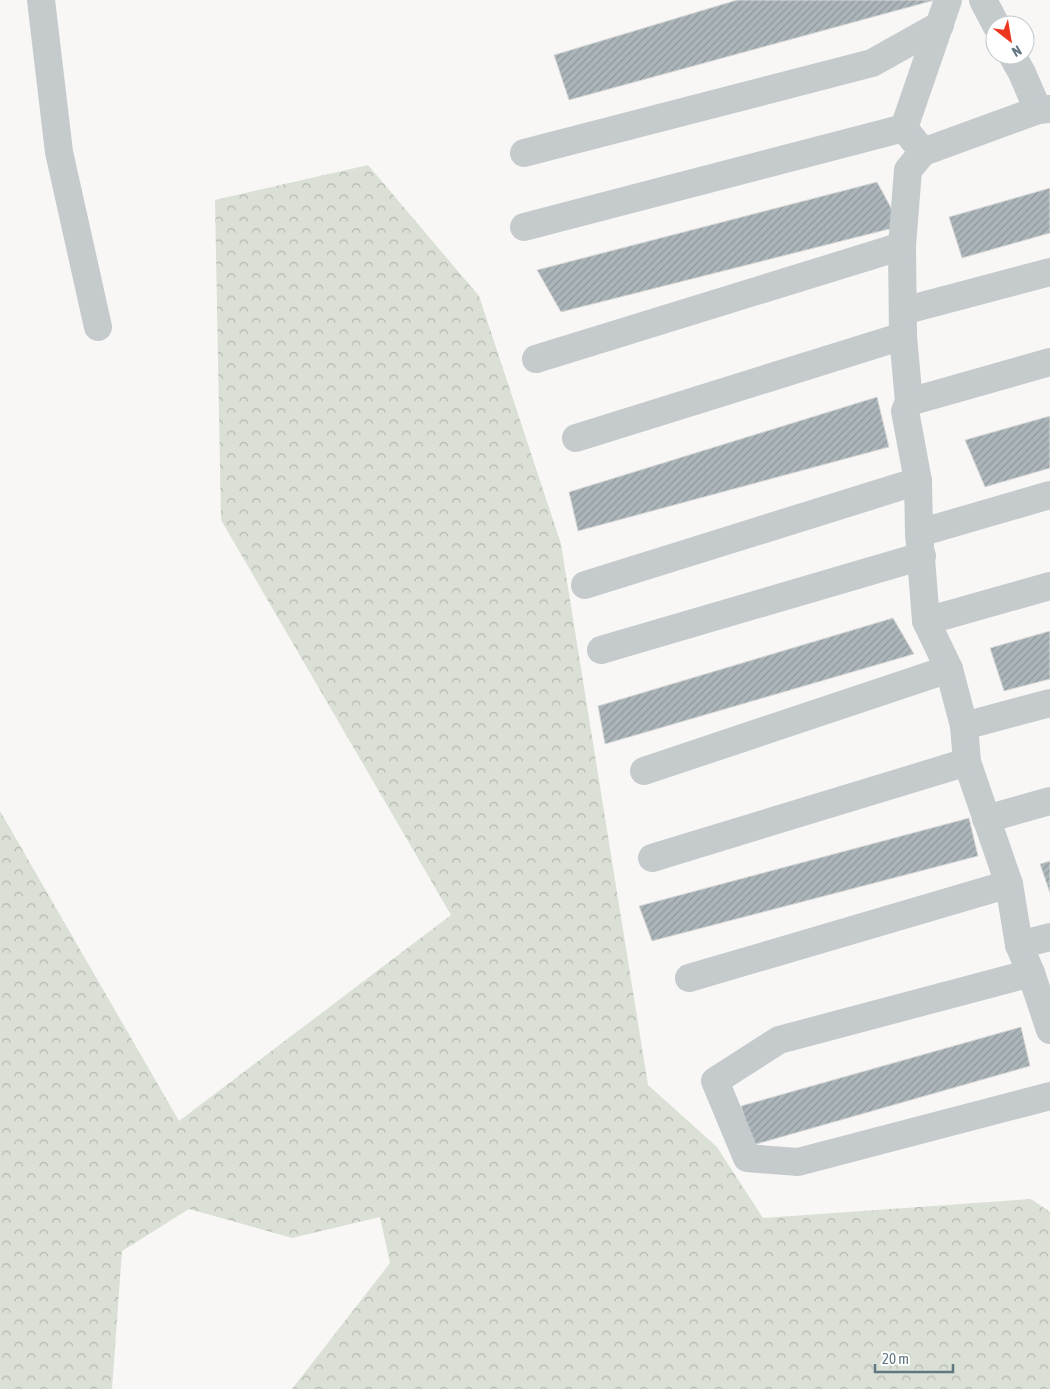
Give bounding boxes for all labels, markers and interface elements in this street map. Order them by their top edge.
north arrow [985,15,1035,65]
text: N [1009,42,1024,60]
scale bar [875,1342,952,1374]
text: 20 m [882,1350,909,1367]

